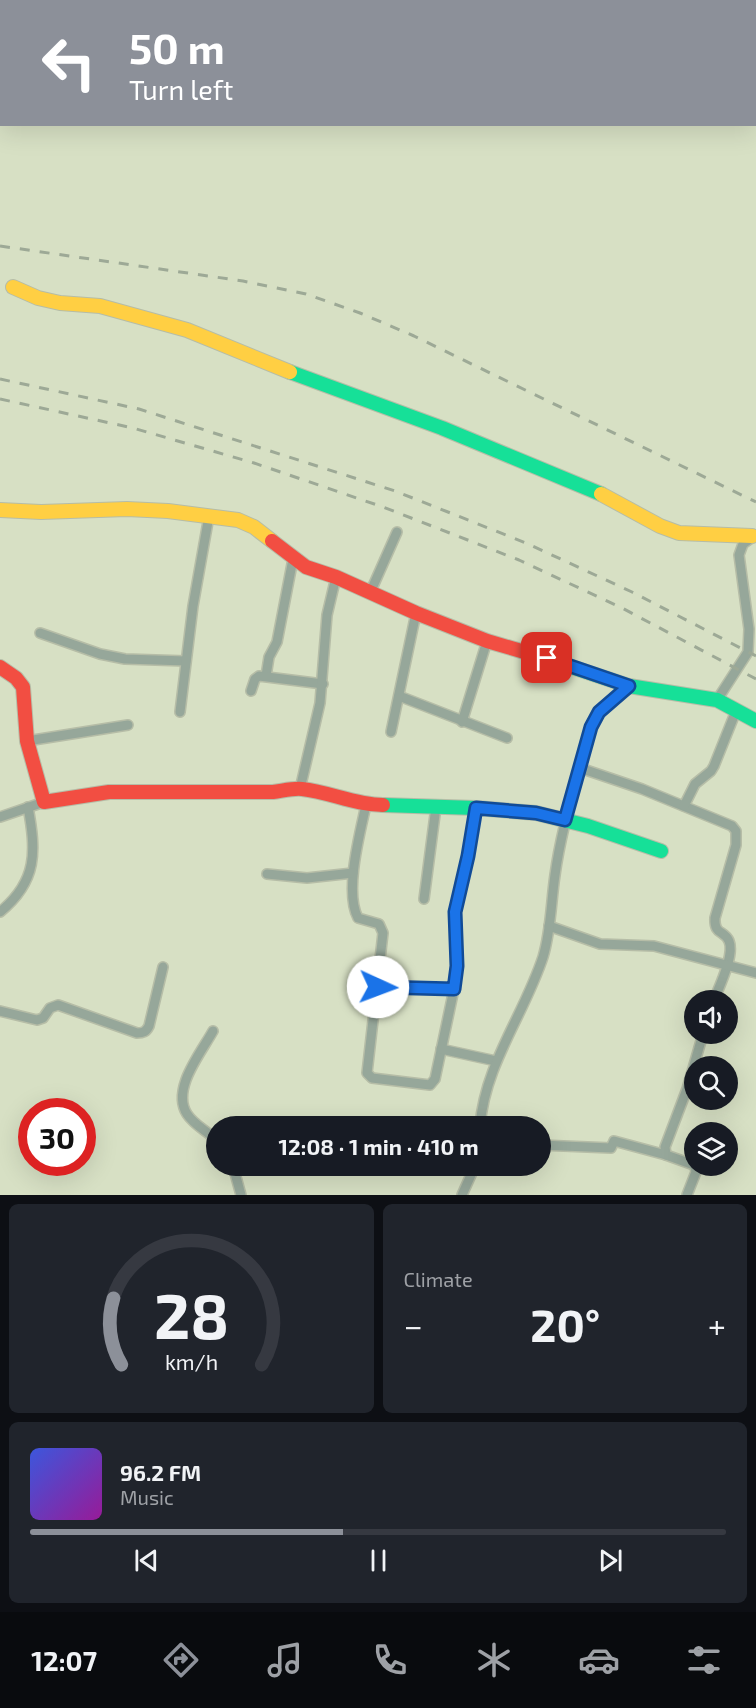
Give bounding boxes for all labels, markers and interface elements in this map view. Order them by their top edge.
text: 50 m [129,22,225,72]
icon: left [30,24,108,102]
text: Turn left [129,73,233,105]
pin [521,632,572,683]
icon: arrive [530,641,563,674]
position arrow [346,955,410,1019]
map controls [684,990,738,1176]
button: sound [684,990,738,1044]
button: search [684,1056,738,1110]
speed limit sign: 30 [18,1098,96,1176]
button: layers [684,1122,738,1176]
text: 12:08 · 1 min · 410 m [278,1133,479,1159]
text: Climate [404,1267,473,1291]
text: 28 [154,1277,229,1352]
text: 20° [530,1297,600,1351]
text: − [404,1305,423,1345]
text: + [708,1305,726,1345]
text: km/h [165,1350,218,1375]
text: 96.2 FM [120,1459,201,1485]
text: Music [120,1485,174,1509]
icon: previous [130,1544,163,1577]
icon: pause [362,1544,395,1577]
icon: next [594,1544,627,1577]
icon: directions [160,1639,202,1681]
icon: music [264,1639,306,1681]
icon: phone [369,1639,411,1681]
icon: climate [473,1639,515,1681]
icon: car [578,1639,620,1681]
icon: filters [683,1639,725,1681]
text: 12:07 [31,1644,97,1676]

